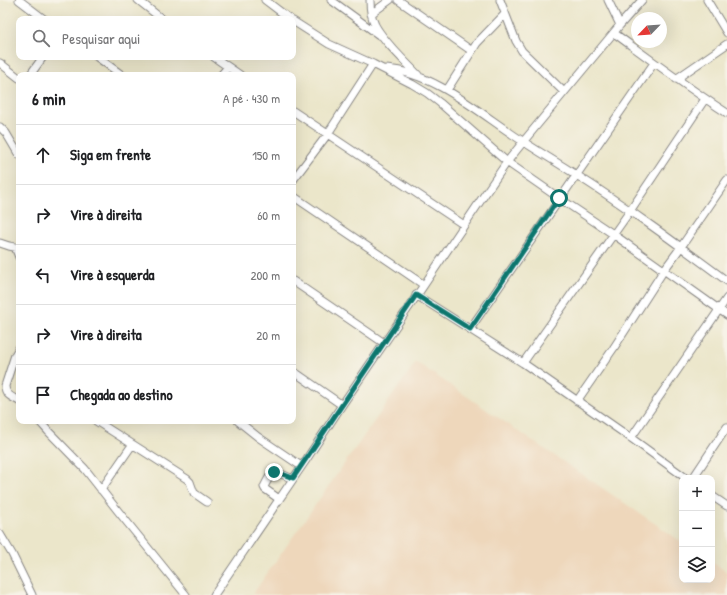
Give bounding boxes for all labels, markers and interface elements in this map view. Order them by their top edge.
north arrow [631,12,667,48]
search box [16,16,296,60]
icon: search [30,27,52,49]
text: Pesquisar aqui [62,28,140,49]
text: 6 min [32,87,66,110]
text: A pé · 430 m [223,89,280,107]
icon: ahead [32,144,54,166]
text: Siga em frente [70,144,151,165]
text: 150 m [252,146,280,164]
route start [550,189,568,207]
icon: right [32,204,54,226]
text: Vire à direita [70,204,142,225]
text: 60 m [257,206,280,224]
icon: left [32,264,54,286]
text: Vire à esquerda [70,264,154,285]
text: 200 m [250,266,280,284]
icon: right [32,324,54,346]
text: Vire à direita [70,324,142,345]
text: 20 m [256,326,280,344]
icon: arrive [32,384,54,406]
text: Chegada ao destino [70,384,173,405]
route end [265,463,283,481]
map controls [679,475,715,583]
button: + [679,475,715,511]
button: − [679,511,715,547]
button: layers [679,547,715,583]

